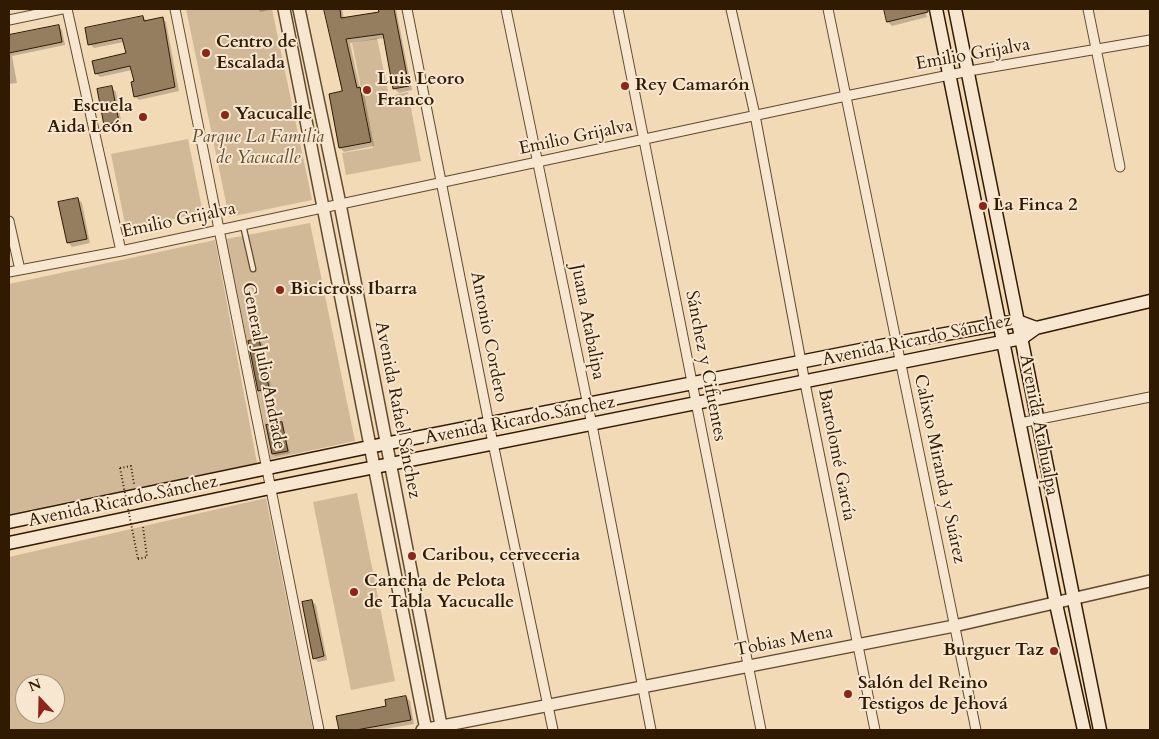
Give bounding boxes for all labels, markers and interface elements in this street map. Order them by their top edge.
place label: Centro de Escalada [216,32,297,74]
street label: Emilio Grijalva [914,34,1032,76]
marker: Centro de Escalada [200,47,212,59]
place label: Luis Leoro Franco [377,69,464,112]
place label: Rey Camarón [635,75,750,97]
marker: Rey Camarón [619,80,631,92]
marker: Luis Leoro Franco [361,84,373,96]
place label: Escuela Aida León [47,96,133,138]
place label: Yacucalle [235,104,312,126]
marker: Yacucalle [219,109,231,121]
marker: Escuela Aida León [137,111,149,123]
street label: Emilio Grijalva [517,115,635,161]
park label: Parque La Familia de Yacucalle [192,127,324,170]
place label: La Finca 2 [993,195,1077,217]
street label: Emilio Grijalva [120,198,238,244]
marker: La Finca 2 [977,200,989,212]
street label: Juana Atabalipa [565,262,609,382]
street label: Antonio Cordero [465,270,511,404]
place label: Bicicross Ibarra [290,279,417,301]
street label: General Julio Andrade [236,281,290,451]
marker: Bicicross Ibarra [274,284,286,296]
street label: Sánchez y Cifuentes [680,289,730,443]
street label: Avenida Ricardo Sánchez [820,310,1014,372]
street label: Avenida Rafael Sánchez [369,320,425,500]
street label: Avenida Atahualpa [1014,353,1062,497]
street label: Calixto Miranda y Suárez [908,372,970,566]
street label: Bartolomé García [813,387,859,523]
street label: Avenida Ricardo Sánchez [423,392,617,450]
street label: Avenida Ricardo Sánchez [26,471,220,533]
place label: Caribou, cerveceria [422,545,580,567]
marker: Caribou, cerveceria [406,550,418,562]
place label: Cancha de Pelota de Tabla Yacucalle [364,571,514,614]
marker: Cancha de Pelota de Tabla Yacucalle [348,586,360,598]
street label: Tobias Mena [733,622,835,662]
place label: Burguer Taz [943,640,1044,662]
marker: Burguer Taz [1048,645,1060,657]
place label: Salón del Reino Testigos de Jehová [858,673,1008,716]
north arrow [15,674,65,724]
text: N [26,674,44,697]
marker: Salón del Reino Testigos de Jehová [842,688,854,700]

